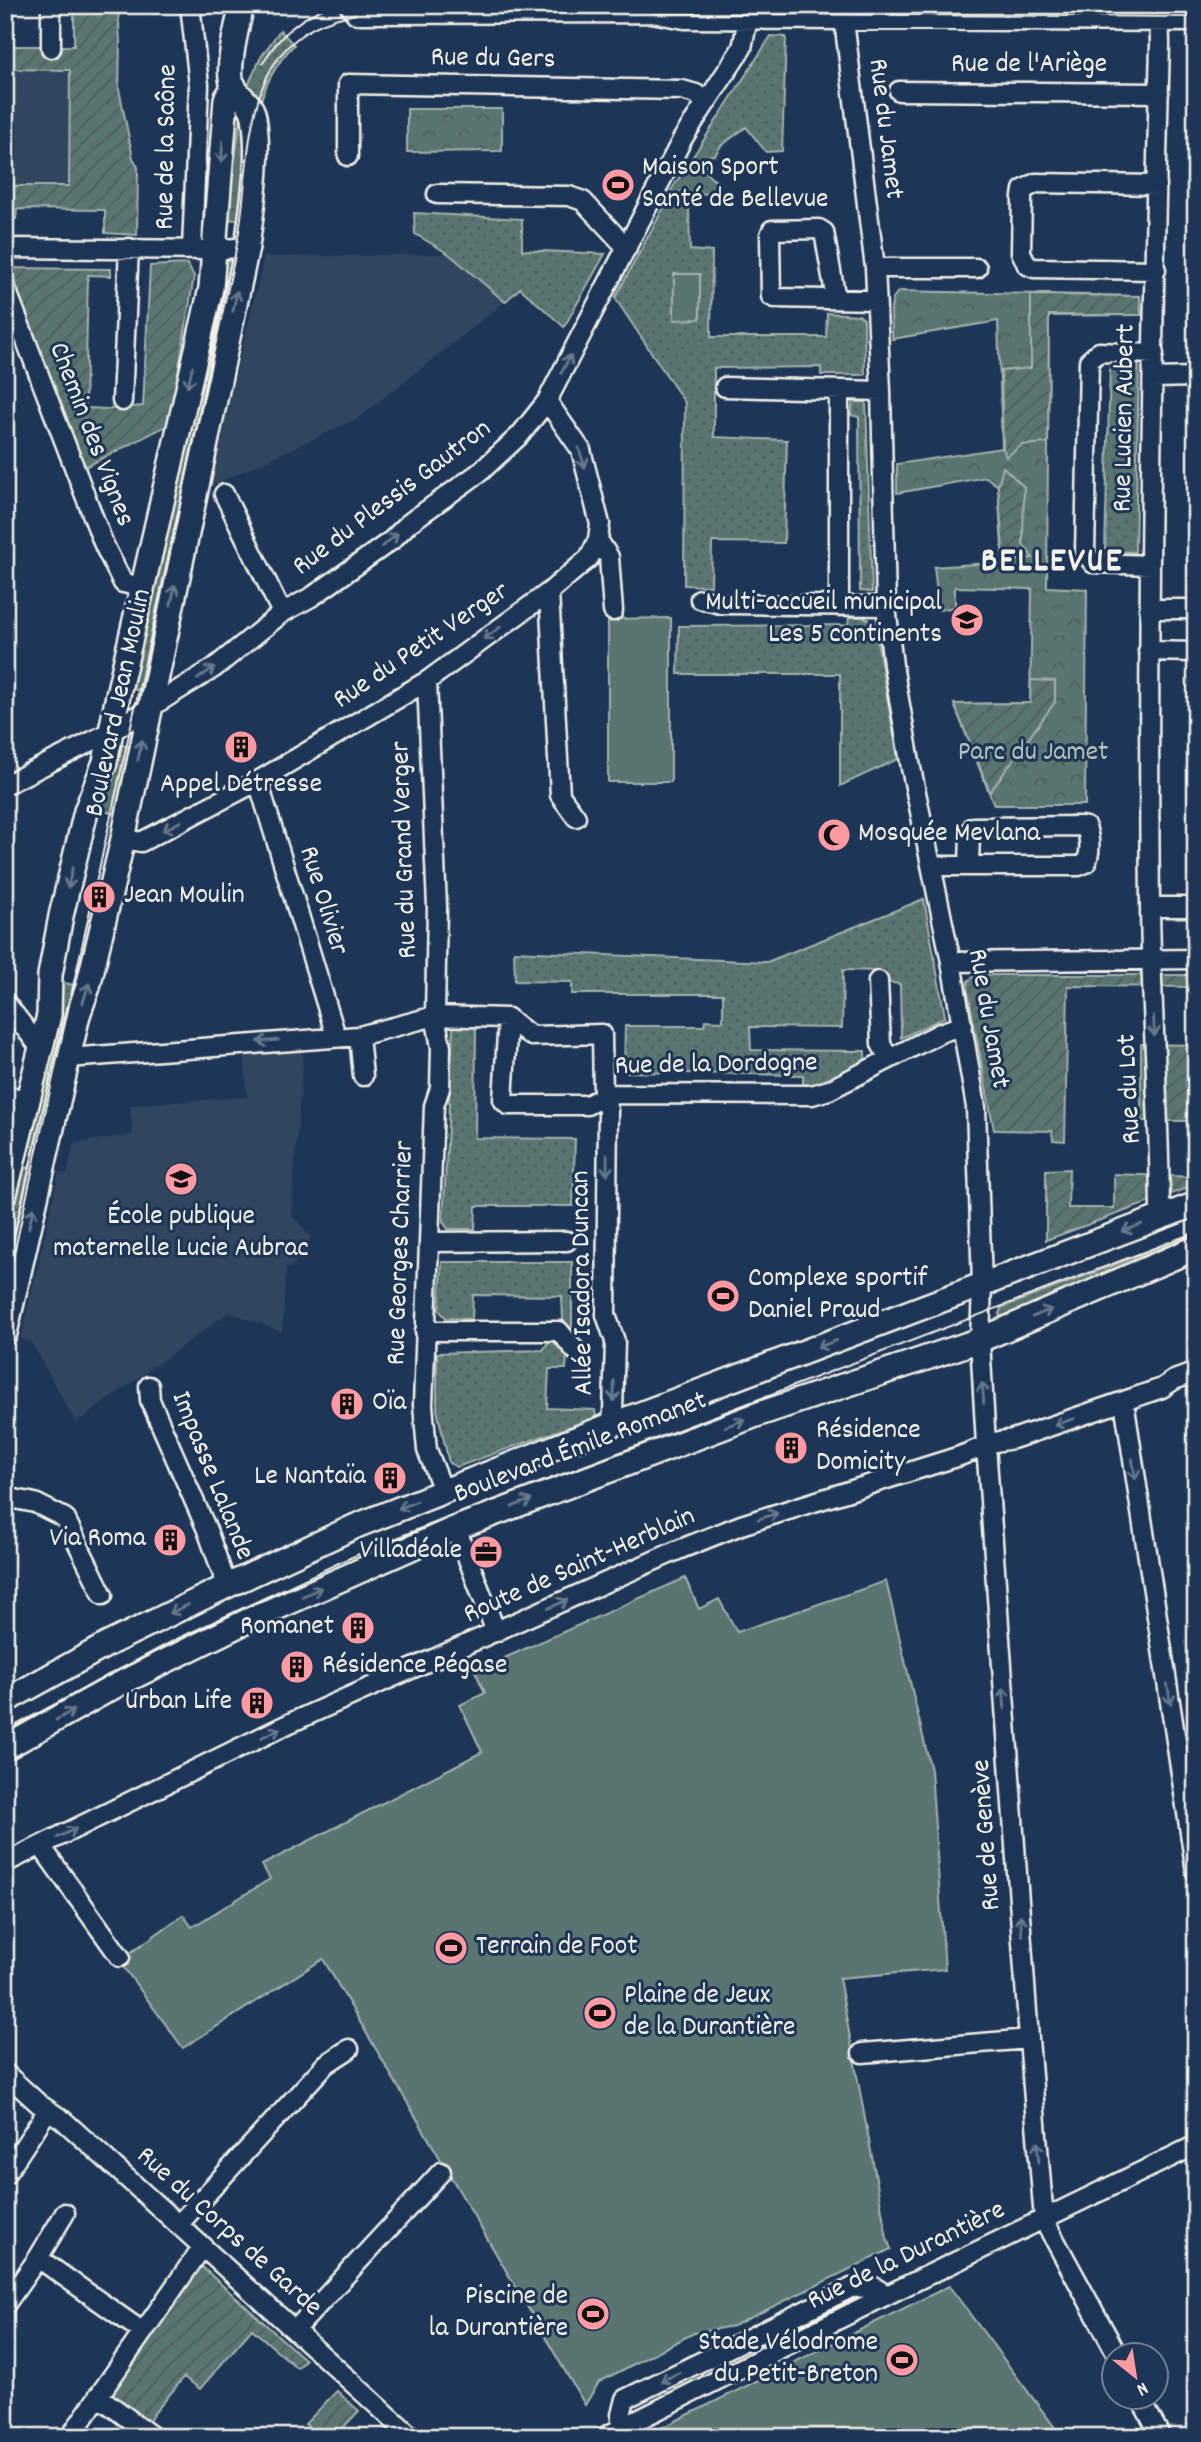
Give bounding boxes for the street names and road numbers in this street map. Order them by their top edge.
street label: Rue du Gers [430,39,556,81]
street label: Rue de l'Ariège [951,46,1107,86]
street label: Rue du Jamet [856,56,912,202]
street label: Rue de la Saône [147,64,189,230]
street label: Rue Lucien Aubert [1104,323,1148,513]
street label: Chemin des Vignes [37,337,143,533]
street label: Rue du Plessis Gautron [285,411,501,587]
street label: Rue du Petit Verger [326,573,518,721]
street label: Boulevard Jean Moulin [76,585,164,821]
street label: Rue du Grand Verger [382,740,430,959]
street label: Rue Olivier [287,842,358,961]
street label: Rue du Jamet [955,946,1019,1092]
street label: Rue du Lot [1108,1033,1154,1145]
street label: Rue de la Dordogne [614,1044,818,1088]
street label: Rue Georges Charrier [378,1139,426,1366]
street label: Allée Isadora Duncan [562,1170,606,1396]
street label: Boulevard Émile Romanet [449,1382,713,1516]
street label: Impasse Lalande [159,1386,263,1566]
street label: Route de Saint-Herblain [458,1498,702,1636]
street label: Rue de Genève [963,1758,1013,1912]
street label: Rue du Corps de Garde [126,2138,330,2328]
street label: Rue de la Durantière [801,2192,1013,2322]

